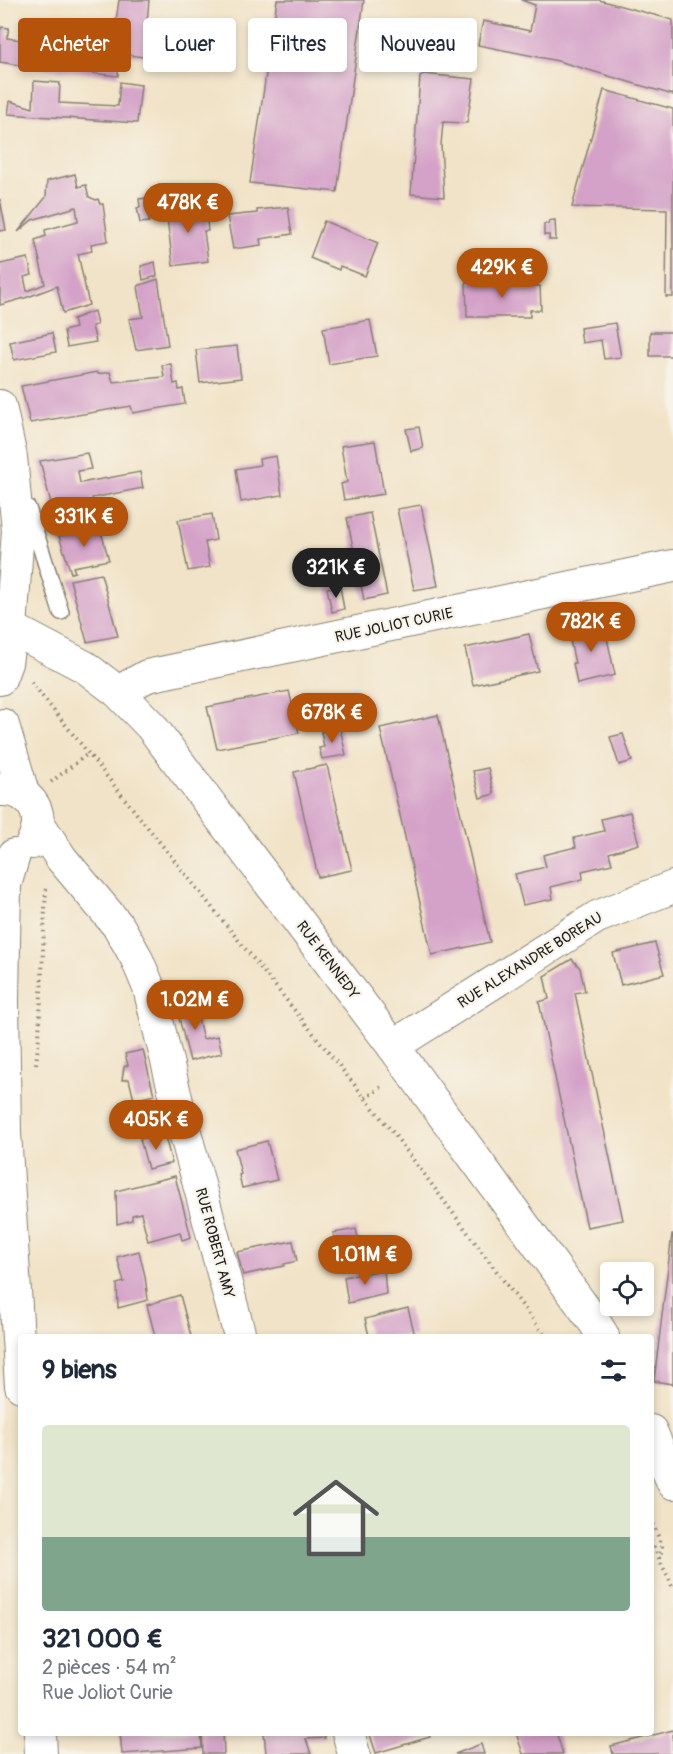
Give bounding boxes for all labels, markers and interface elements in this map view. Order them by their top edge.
chip: Acheter [18,18,131,72]
chip: Louer [143,18,236,72]
chip: Filtres [248,18,347,72]
chip: Nouveau [359,18,477,72]
pin: 478K € [139,183,237,234]
text: 478K € [157,190,219,215]
pin: 429K € [453,248,551,299]
text: 429K € [471,255,533,280]
pin: 331K € [35,497,133,548]
text: 331K € [54,504,114,529]
pin: 321K € [287,548,385,599]
text: 321K € [306,555,366,580]
pin: 782K € [542,602,640,653]
street label: RUE JOLIOT CURIE [333,604,455,647]
text: 782K € [560,609,622,634]
pin: 678K € [283,693,381,744]
text: 678K € [301,700,363,725]
street label: RUE ALEXANDRE BOREAU [454,908,606,1013]
street label: RUE KENNEDY [292,917,363,1003]
pin: 1.02M € [140,980,250,1031]
text: 1.02M € [161,987,229,1012]
pin: 405K € [107,1100,205,1151]
text: 405K € [123,1107,189,1132]
street label: RUE ROBERT AMY [191,1186,238,1301]
pin: 1.01M € [310,1235,420,1286]
text: 1.01M € [332,1242,398,1267]
map controls [600,1262,654,1316]
button: locate [600,1262,654,1316]
text: 9 biens [42,1354,117,1386]
icon: filters [597,1354,630,1387]
icon: home [282,1464,390,1572]
text: 321 000 € [42,1623,163,1655]
text: 2 pièces · 54 m² [42,1655,177,1680]
text: Rue Joliot Curie [42,1680,173,1705]

